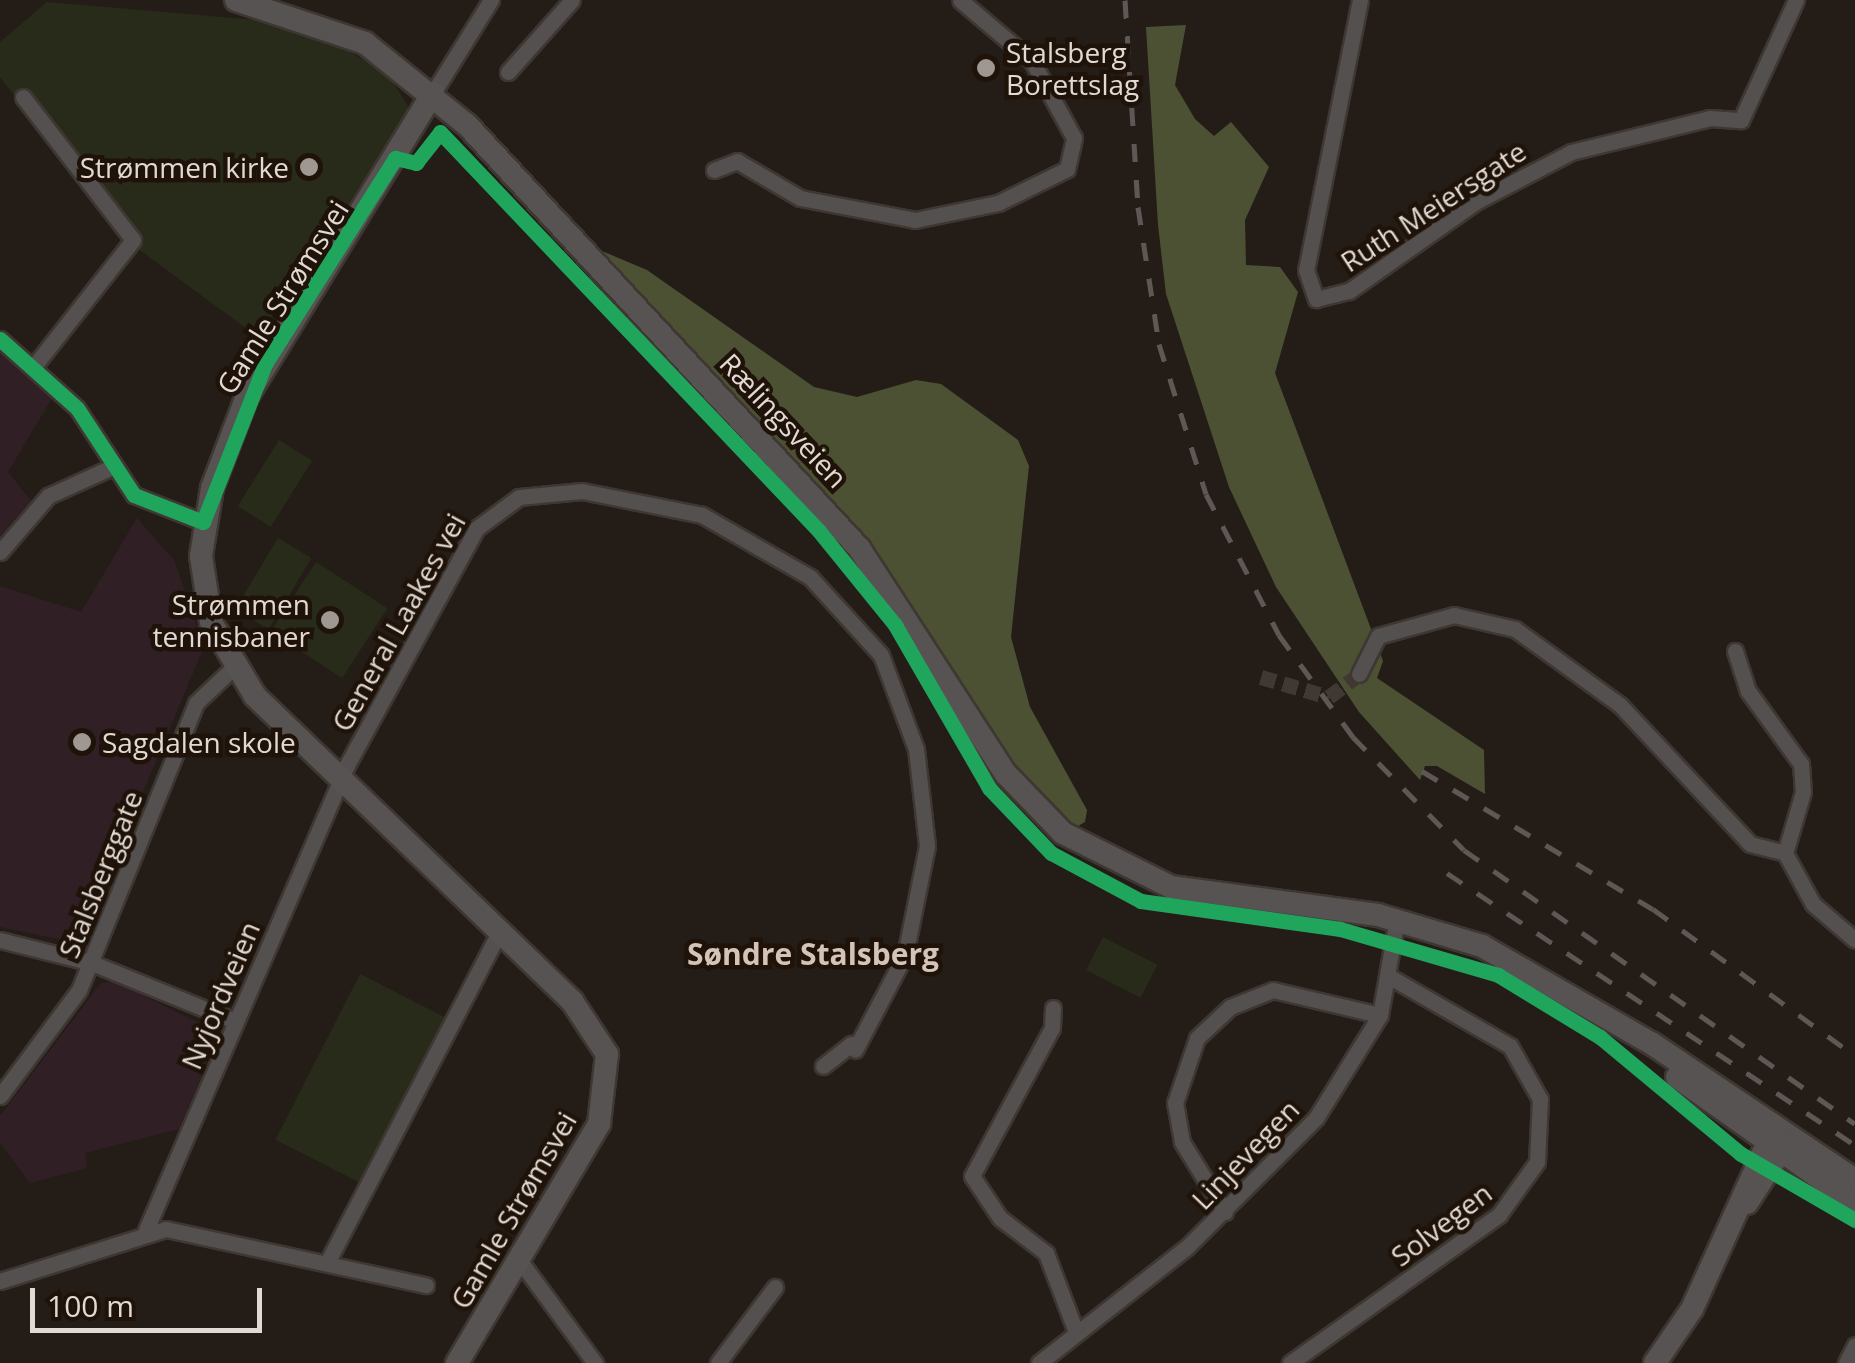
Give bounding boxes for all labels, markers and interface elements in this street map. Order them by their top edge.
place label: Stalsberg Borettslag [1006,35,1139,101]
marker: Stalsberg Borettslag [975,57,997,79]
street label: Ruth Meiersgate [1334,134,1532,278]
place label: Strømmen kirke [80,150,289,184]
marker: Strømmen kirke [298,156,320,178]
street label: Gamle Strømsvei [209,194,355,400]
street label: Rælingsveien [713,346,855,494]
street label: General Laakes vei [324,507,472,737]
place label: Strømmen tennisbaner [153,587,310,653]
marker: Strømmen tennisbaner [319,609,341,631]
place label: Sagdalen skole [102,725,296,759]
marker: Sagdalen skole [71,731,93,753]
street label: Stalsberggate [51,786,149,962]
street label: Nyjordveien [174,916,266,1074]
district label: Søndre Stalsberg [687,936,939,972]
street label: Linjevegen [1184,1092,1306,1216]
street label: Gamle Strømsvei [443,1106,583,1314]
street label: Solvegen [1384,1175,1498,1273]
scale bar [35,1268,268,1330]
text: 100 m [47,1285,134,1326]

